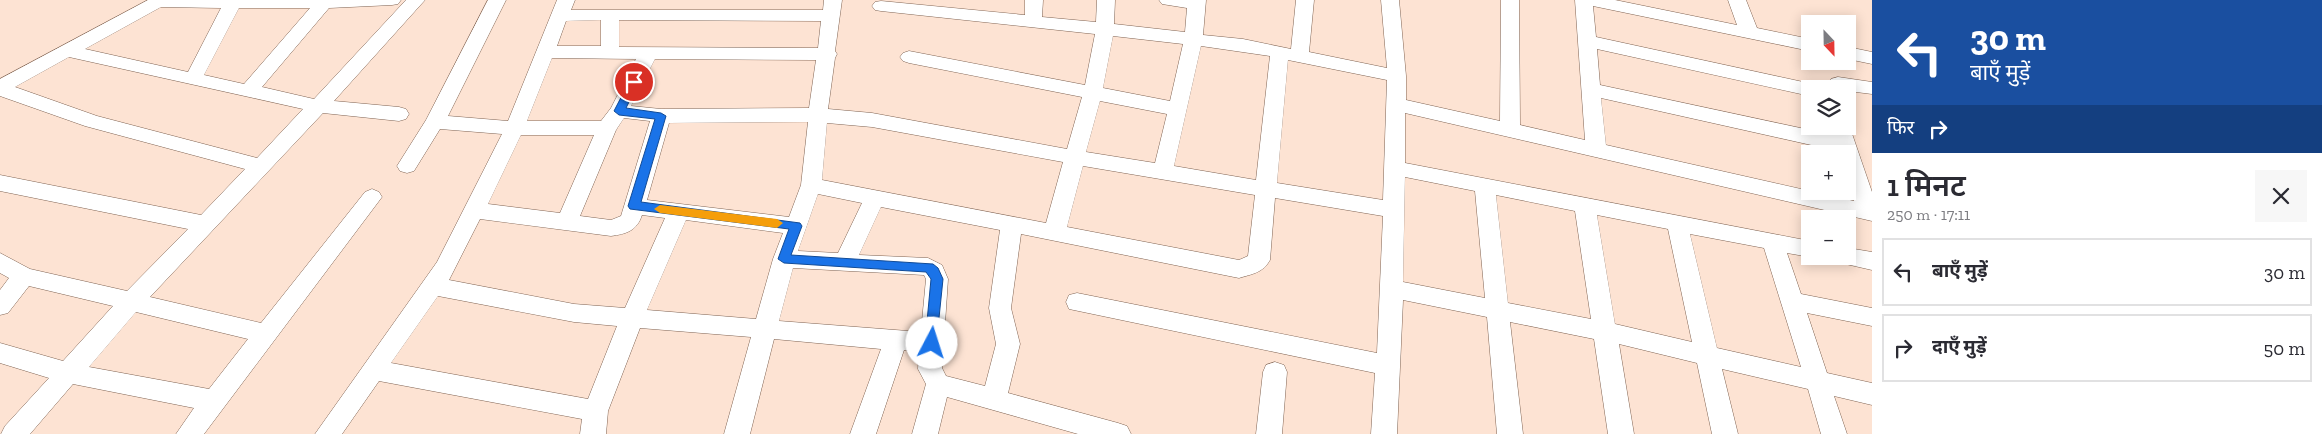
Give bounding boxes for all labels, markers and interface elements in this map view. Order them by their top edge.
north arrow [1801,15,1856,70]
map controls [1801,15,1856,265]
text: 30 m [1970,17,2046,59]
icon: left [1887,20,1952,85]
text: बाएँ मुड़ें [1970,59,2030,86]
pin [613,61,655,103]
icon: arrive [620,68,648,96]
button: layers [1801,80,1856,135]
icon: right [1924,115,1952,143]
text: फिर [1887,116,1914,139]
button: + [1801,145,1856,200]
text: 1 मिनट [1887,168,1966,204]
button: close [2255,170,2307,222]
text: 250 m · 17:11 [1887,205,1970,224]
button: − [1801,210,1856,265]
icon: left [1889,258,1917,286]
text: बाएँ मुड़ें [1932,259,1988,282]
text: 30 m [2264,261,2305,284]
position arrow [905,316,957,368]
icon: right [1889,334,1917,362]
text: दाएँ मुड़ें [1932,335,1987,358]
text: 50 m [2264,337,2305,360]

